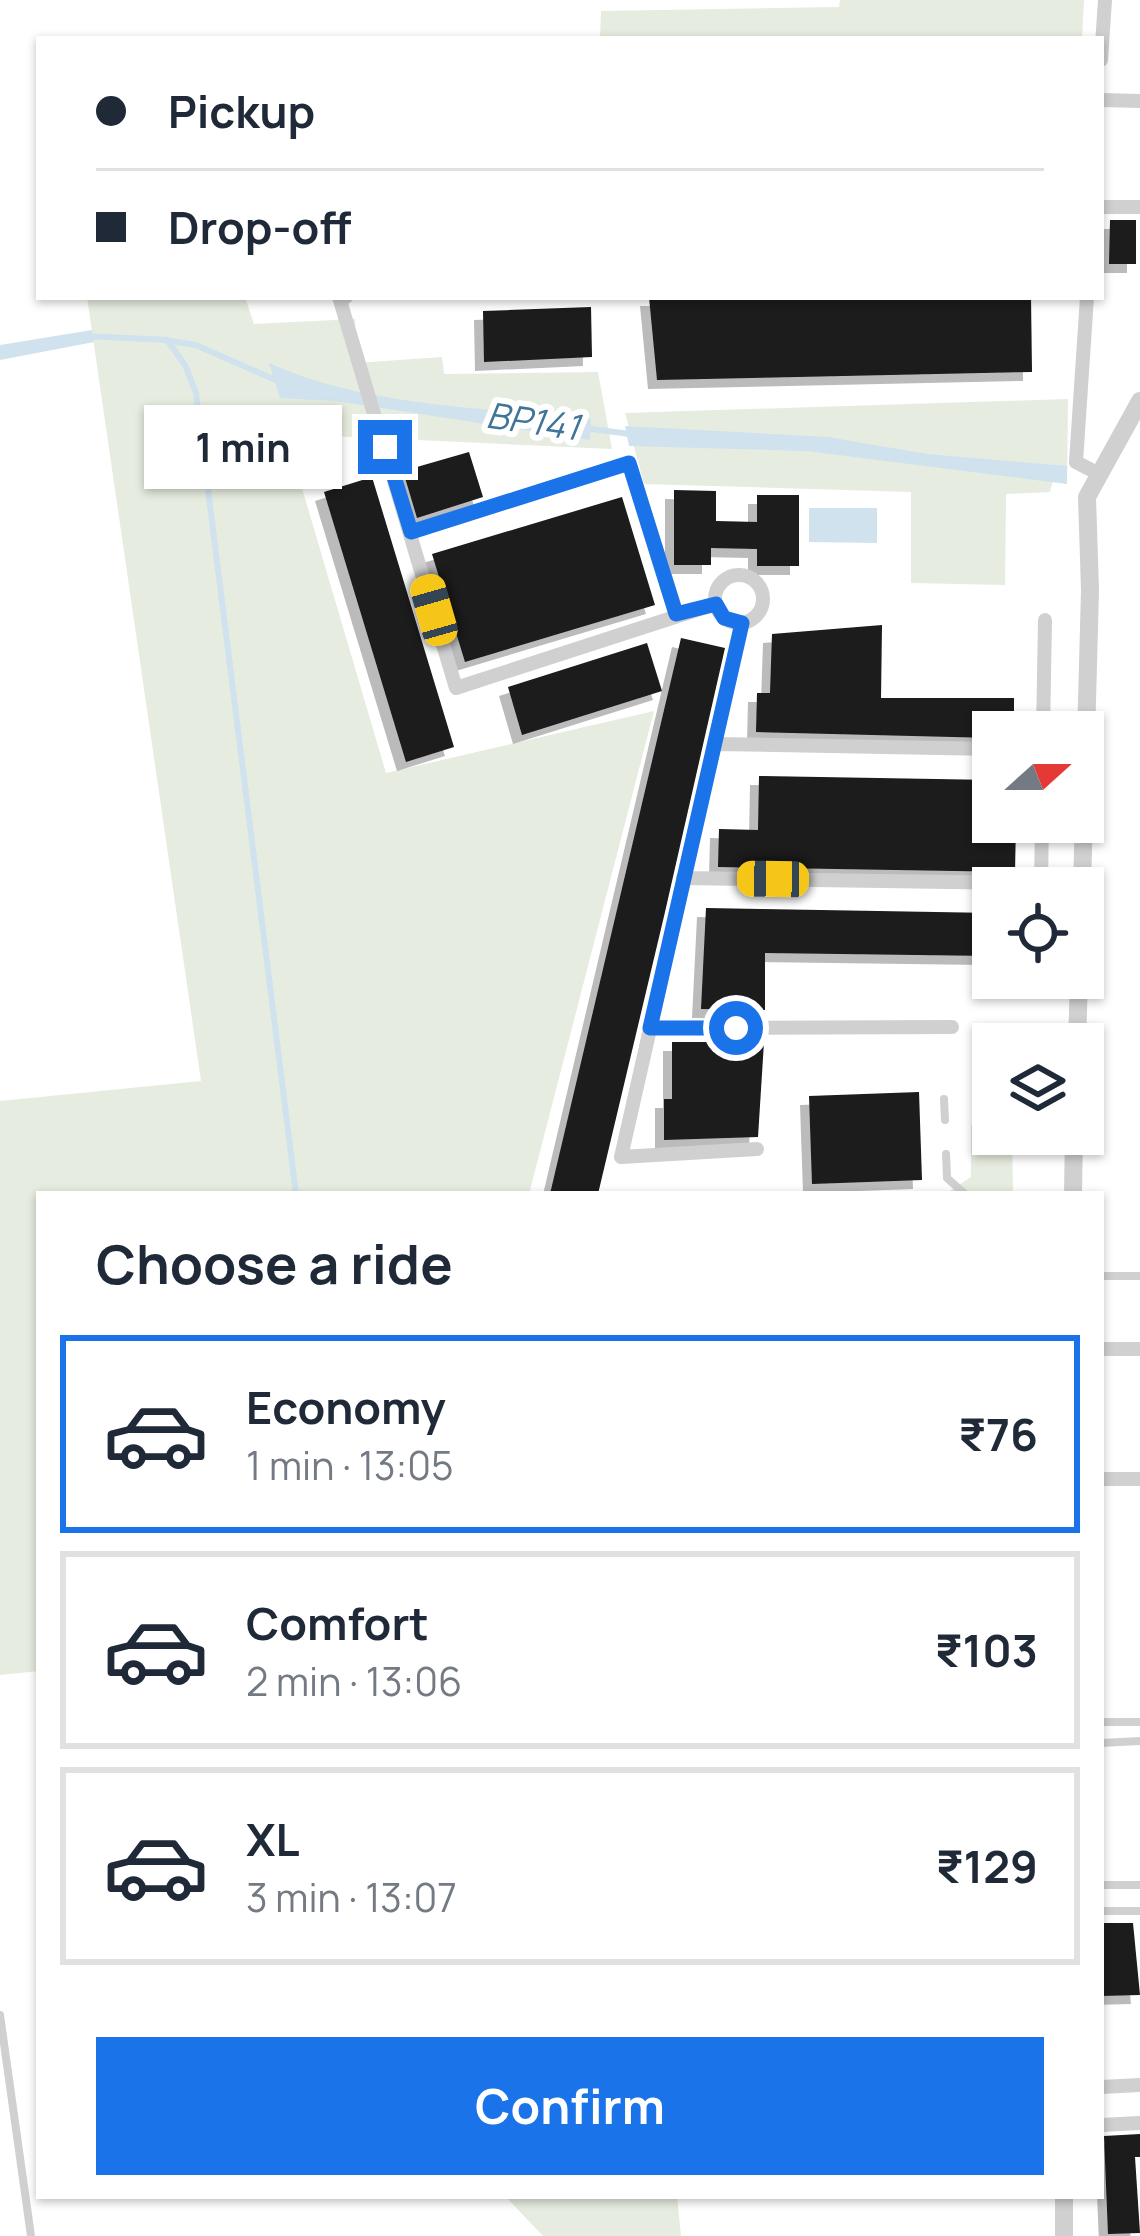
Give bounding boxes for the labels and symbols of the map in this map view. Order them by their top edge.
water label: BP141 [484,390,586,452]
callout: 1 min [145,405,343,489]
route end [358,420,412,474]
car [407,570,461,650]
north arrow [972,711,1104,843]
car [737,860,809,898]
route start [709,1001,763,1055]

